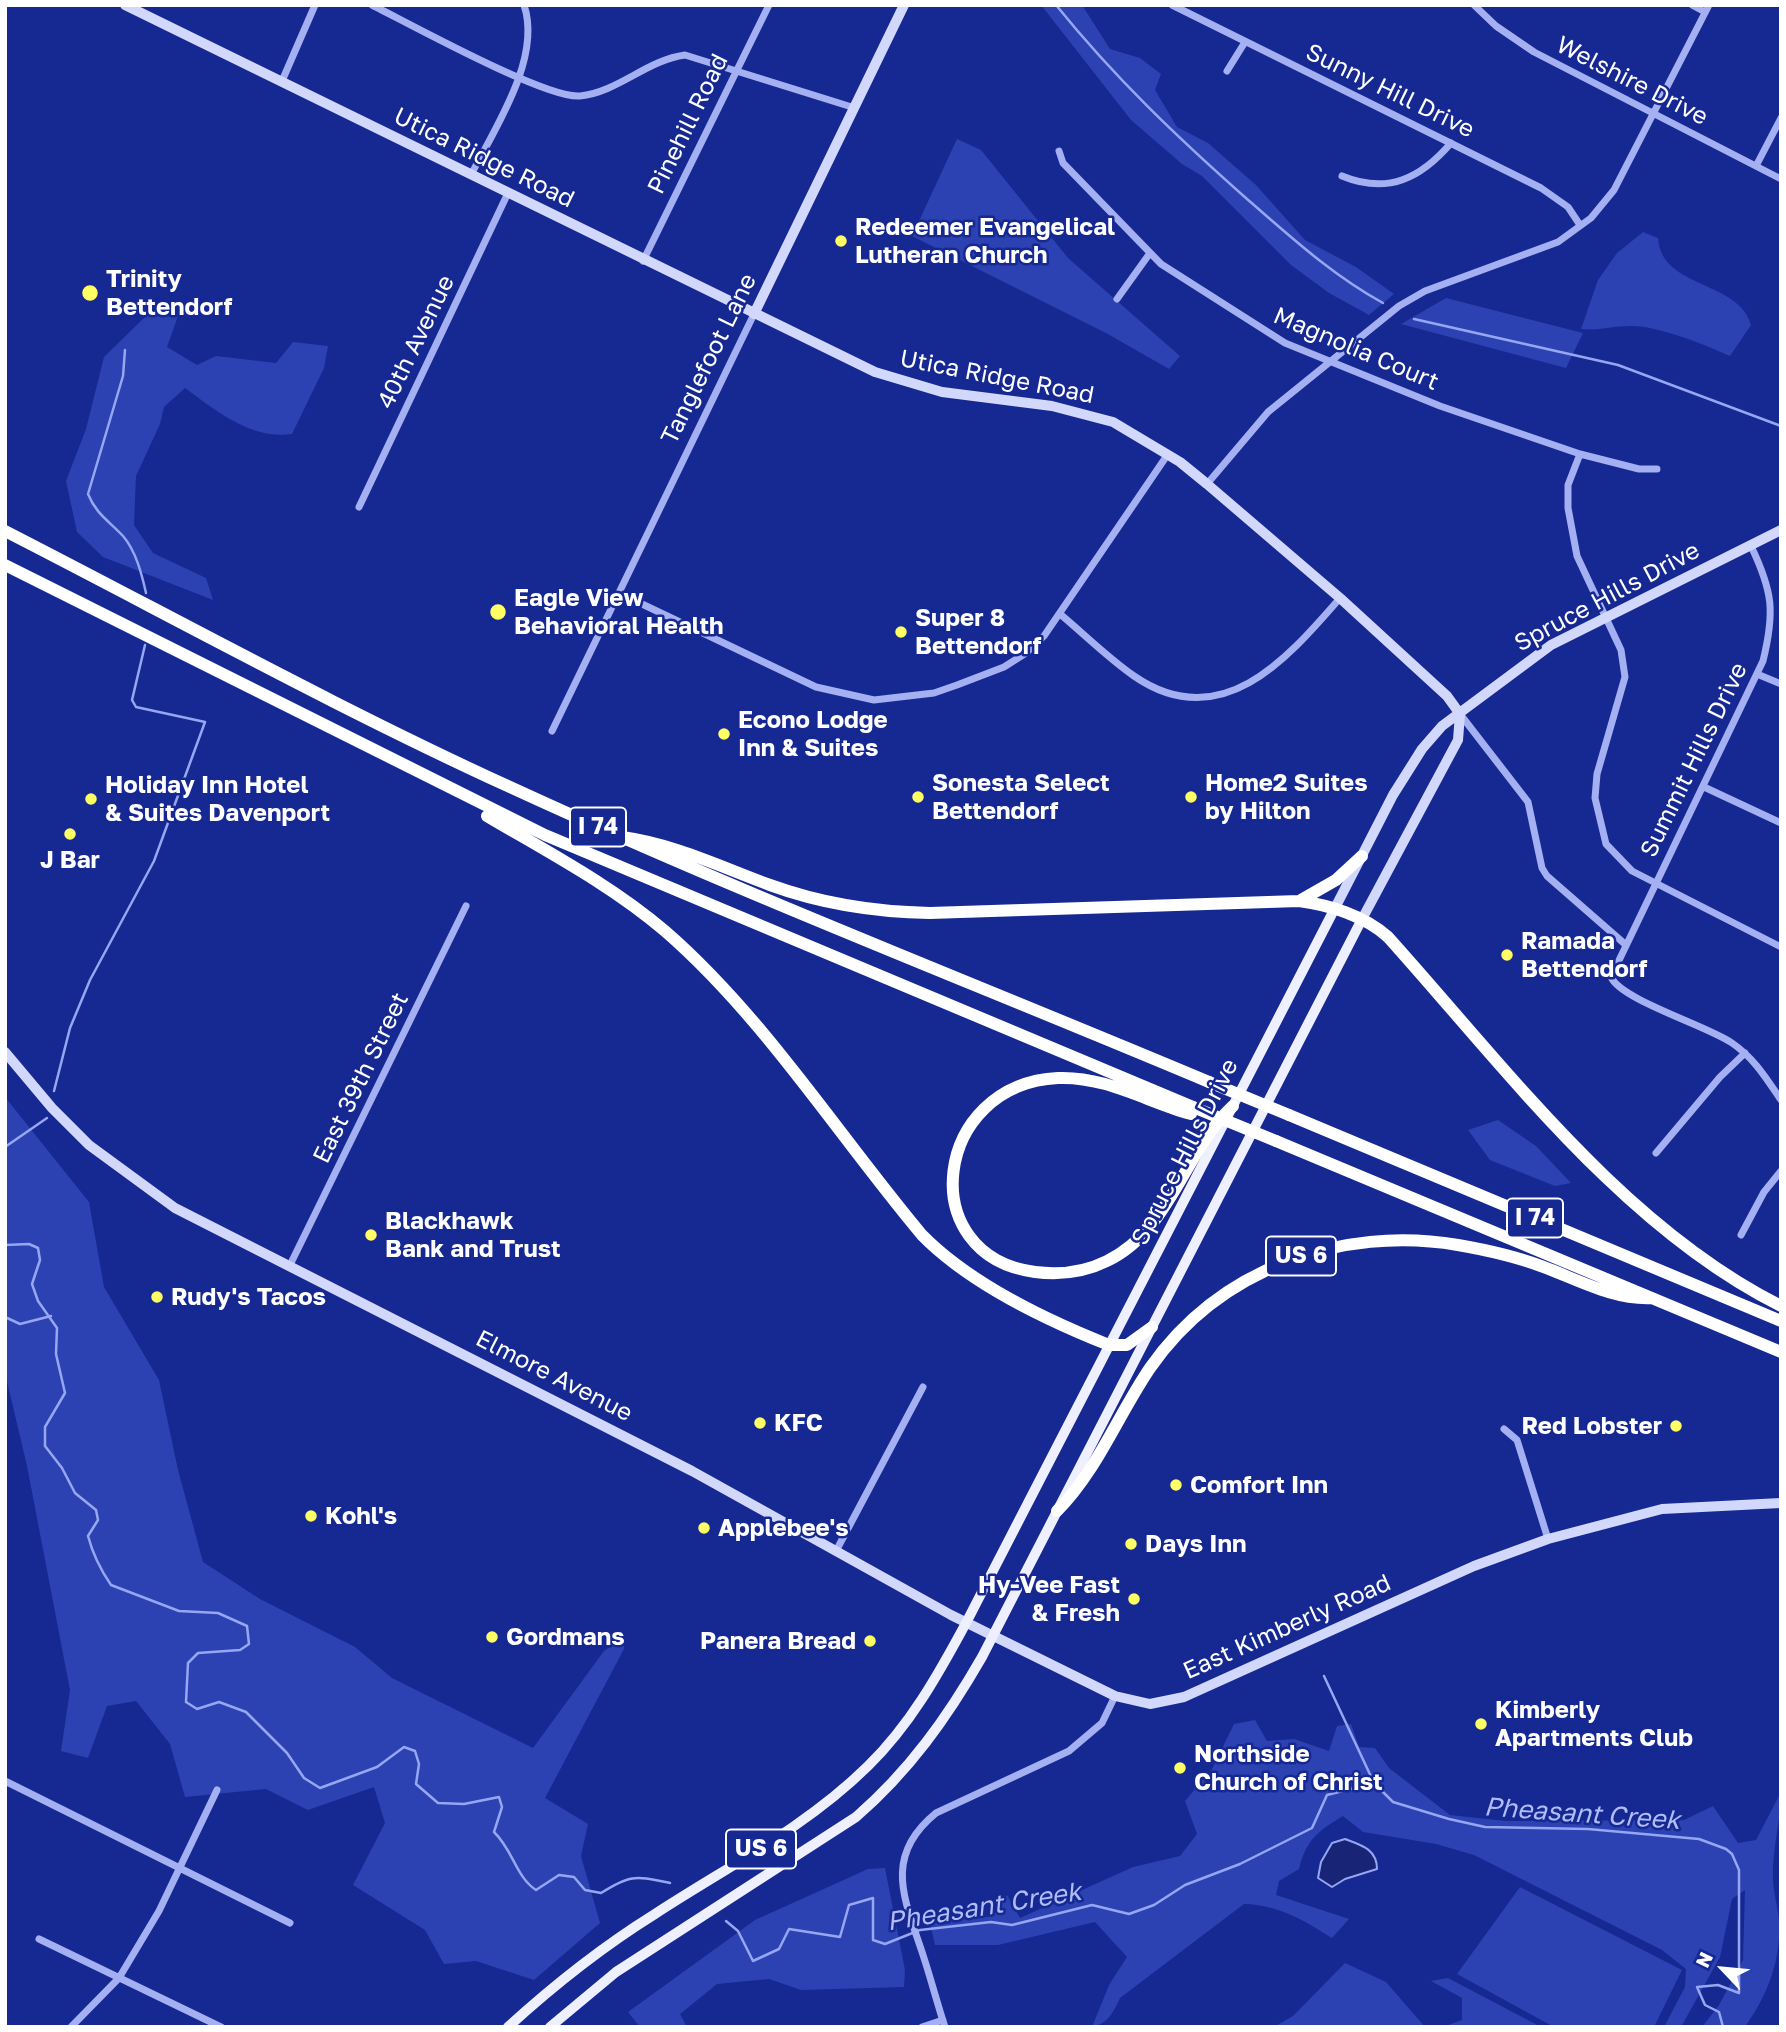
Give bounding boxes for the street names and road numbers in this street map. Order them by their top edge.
street label: Welshire Drive [1551,30,1713,132]
street label: Sunny Hill Drive [1301,38,1479,144]
street label: Pinehill Road [642,49,734,199]
street label: Utica Ridge Road [389,102,579,214]
street label: Tanglefoot Lane [655,269,763,449]
street label: 40th Avenue [371,271,461,413]
street label: Magnolia Court [1269,301,1443,397]
street label: Utica Ridge Road [897,344,1097,410]
street label: Spruce Hills Drive [1510,536,1704,658]
street label: Summit Hills Drive [1634,658,1754,862]
road number: I 74 [570,807,626,846]
street label: East 39th Street [307,988,415,1168]
street label: Spruce Hills Drive [1126,1054,1244,1250]
road number: I 74 [1507,1198,1563,1238]
road number: US 6 [1266,1236,1336,1275]
street label: Elmore Avenue [471,1324,637,1428]
street label: East Kimberly Road [1179,1568,1395,1686]
road number: US 6 [726,1830,796,1868]

